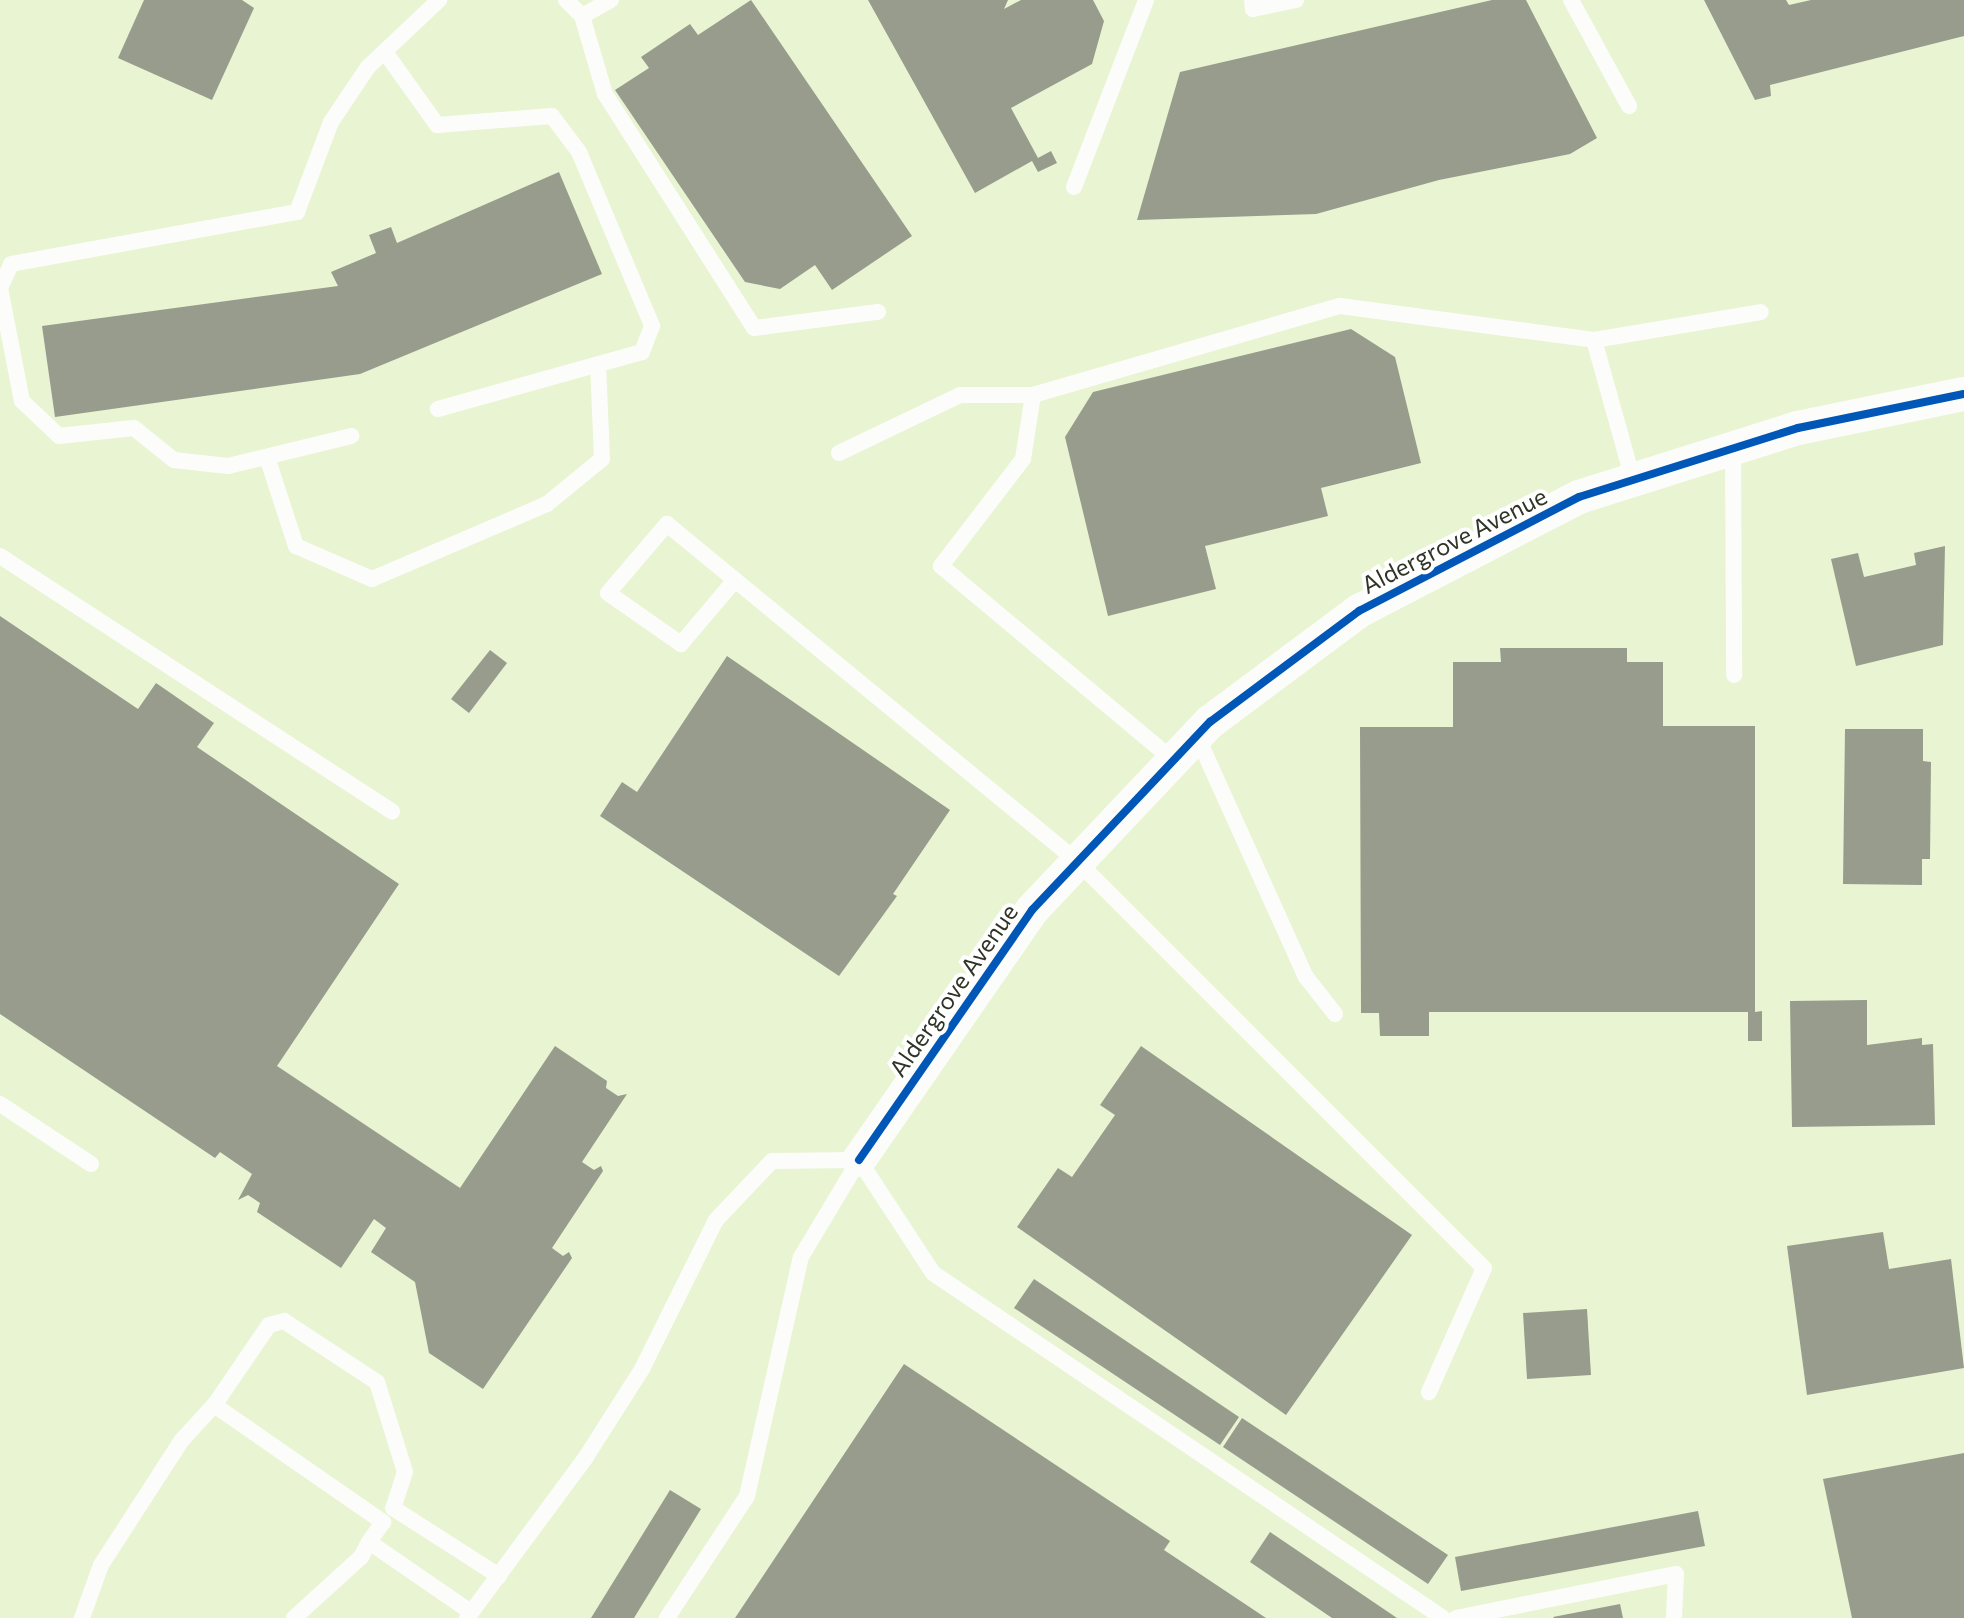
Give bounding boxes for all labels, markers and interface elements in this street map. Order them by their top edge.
street label: Aldergrove Avenue [1357,481,1551,599]
street label: Aldergrove Avenue [883,898,1023,1082]

